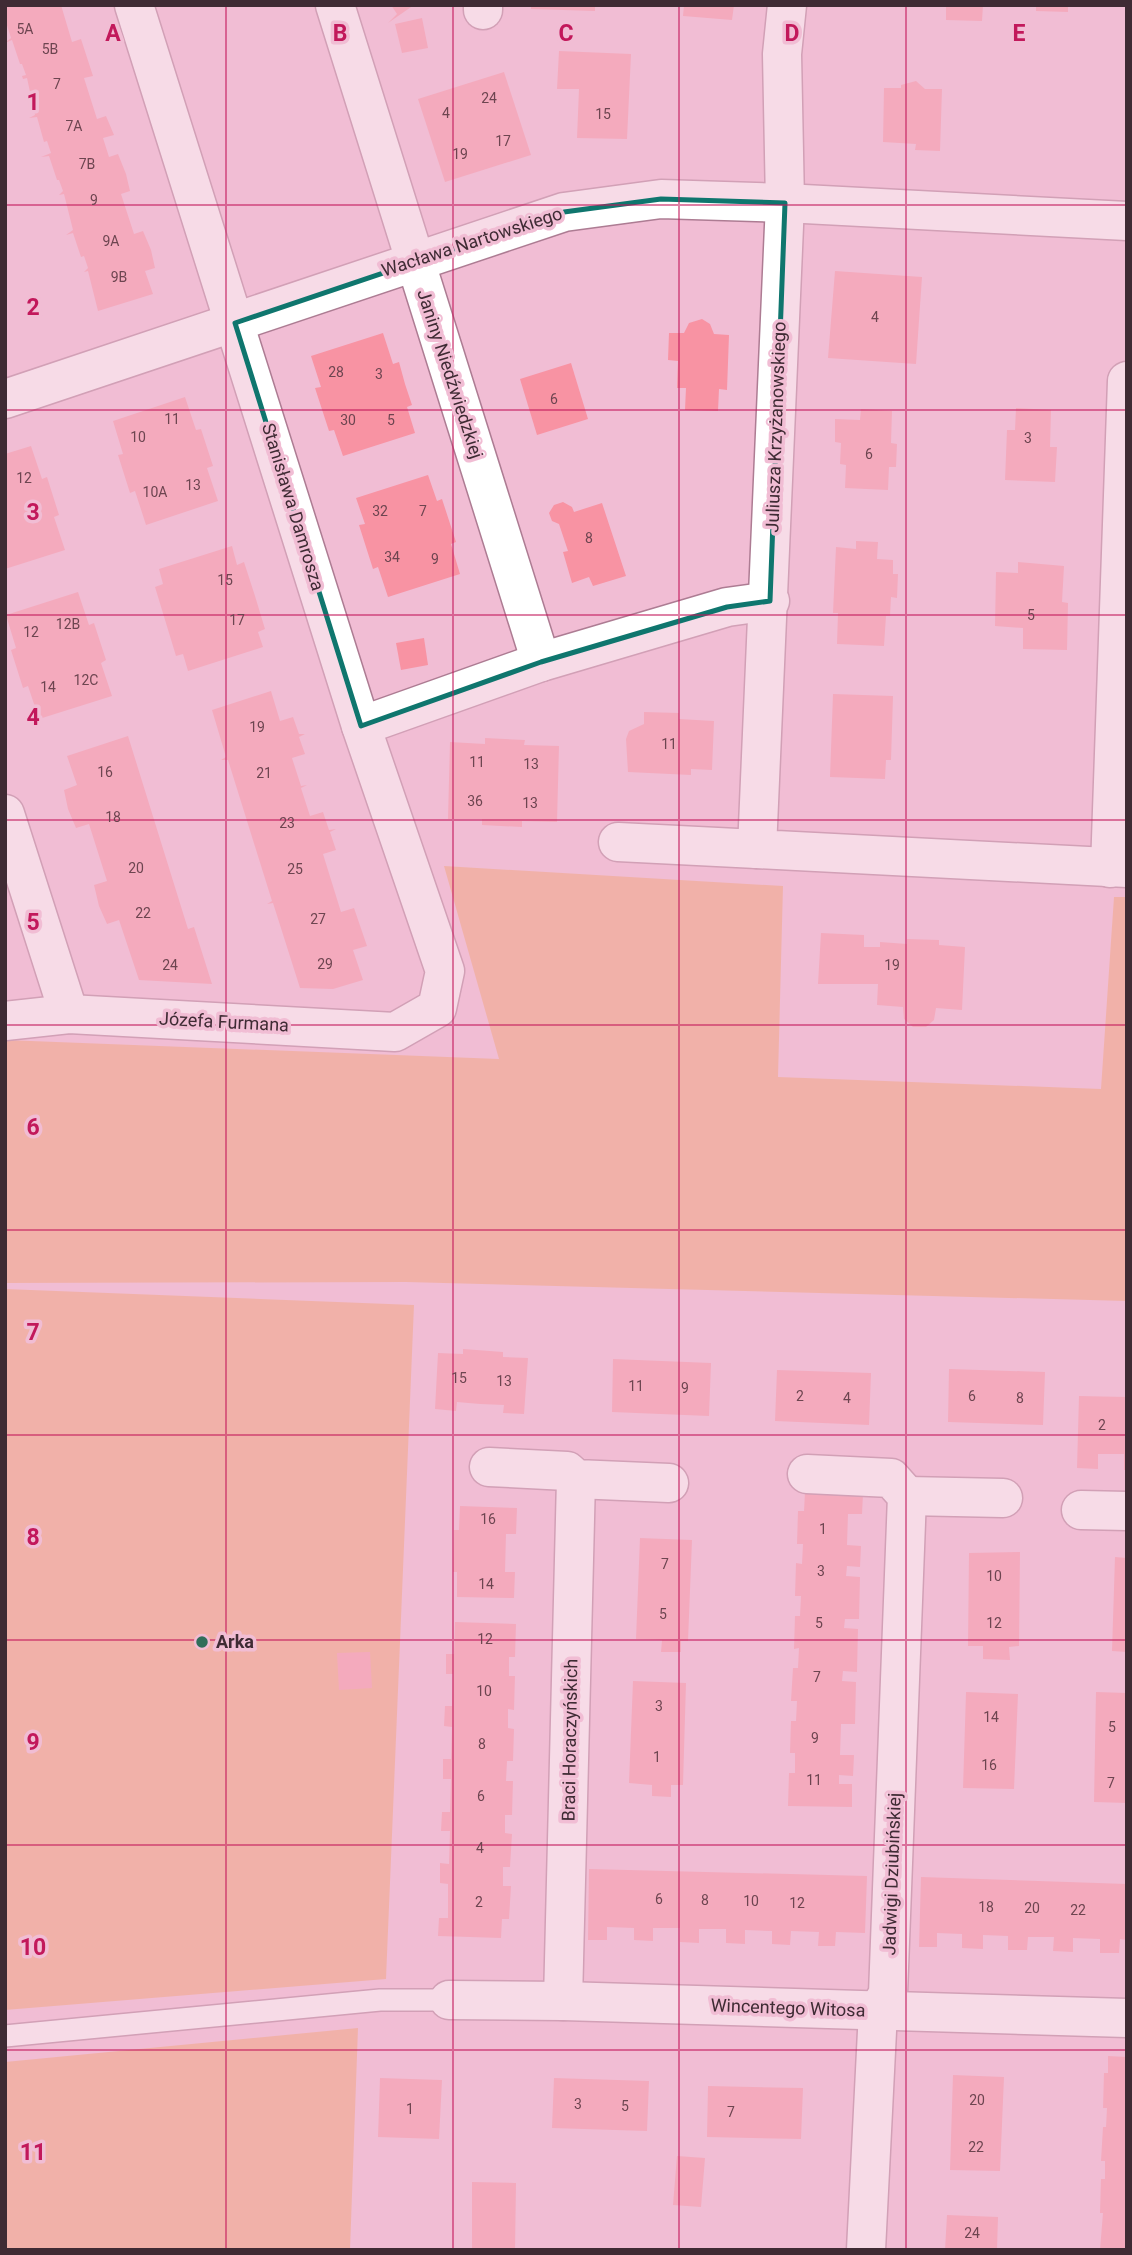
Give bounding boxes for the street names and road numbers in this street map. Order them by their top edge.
street label: Wacława Nartowskiego [379,202,565,281]
street label: Janiny Niedźwiedzkiej [413,287,488,461]
street label: Juliusza Krzyżanowskiego [761,321,790,533]
street label: Stanisława Damrosza [258,421,329,593]
street label: Józefa Furmana [159,1008,289,1035]
street label: Braci Horaczyńskich [558,1659,581,1821]
street label: Jadwigi Dziubińskiej [878,1792,905,1956]
street label: Wincentego Witosa [710,1994,866,2021]

